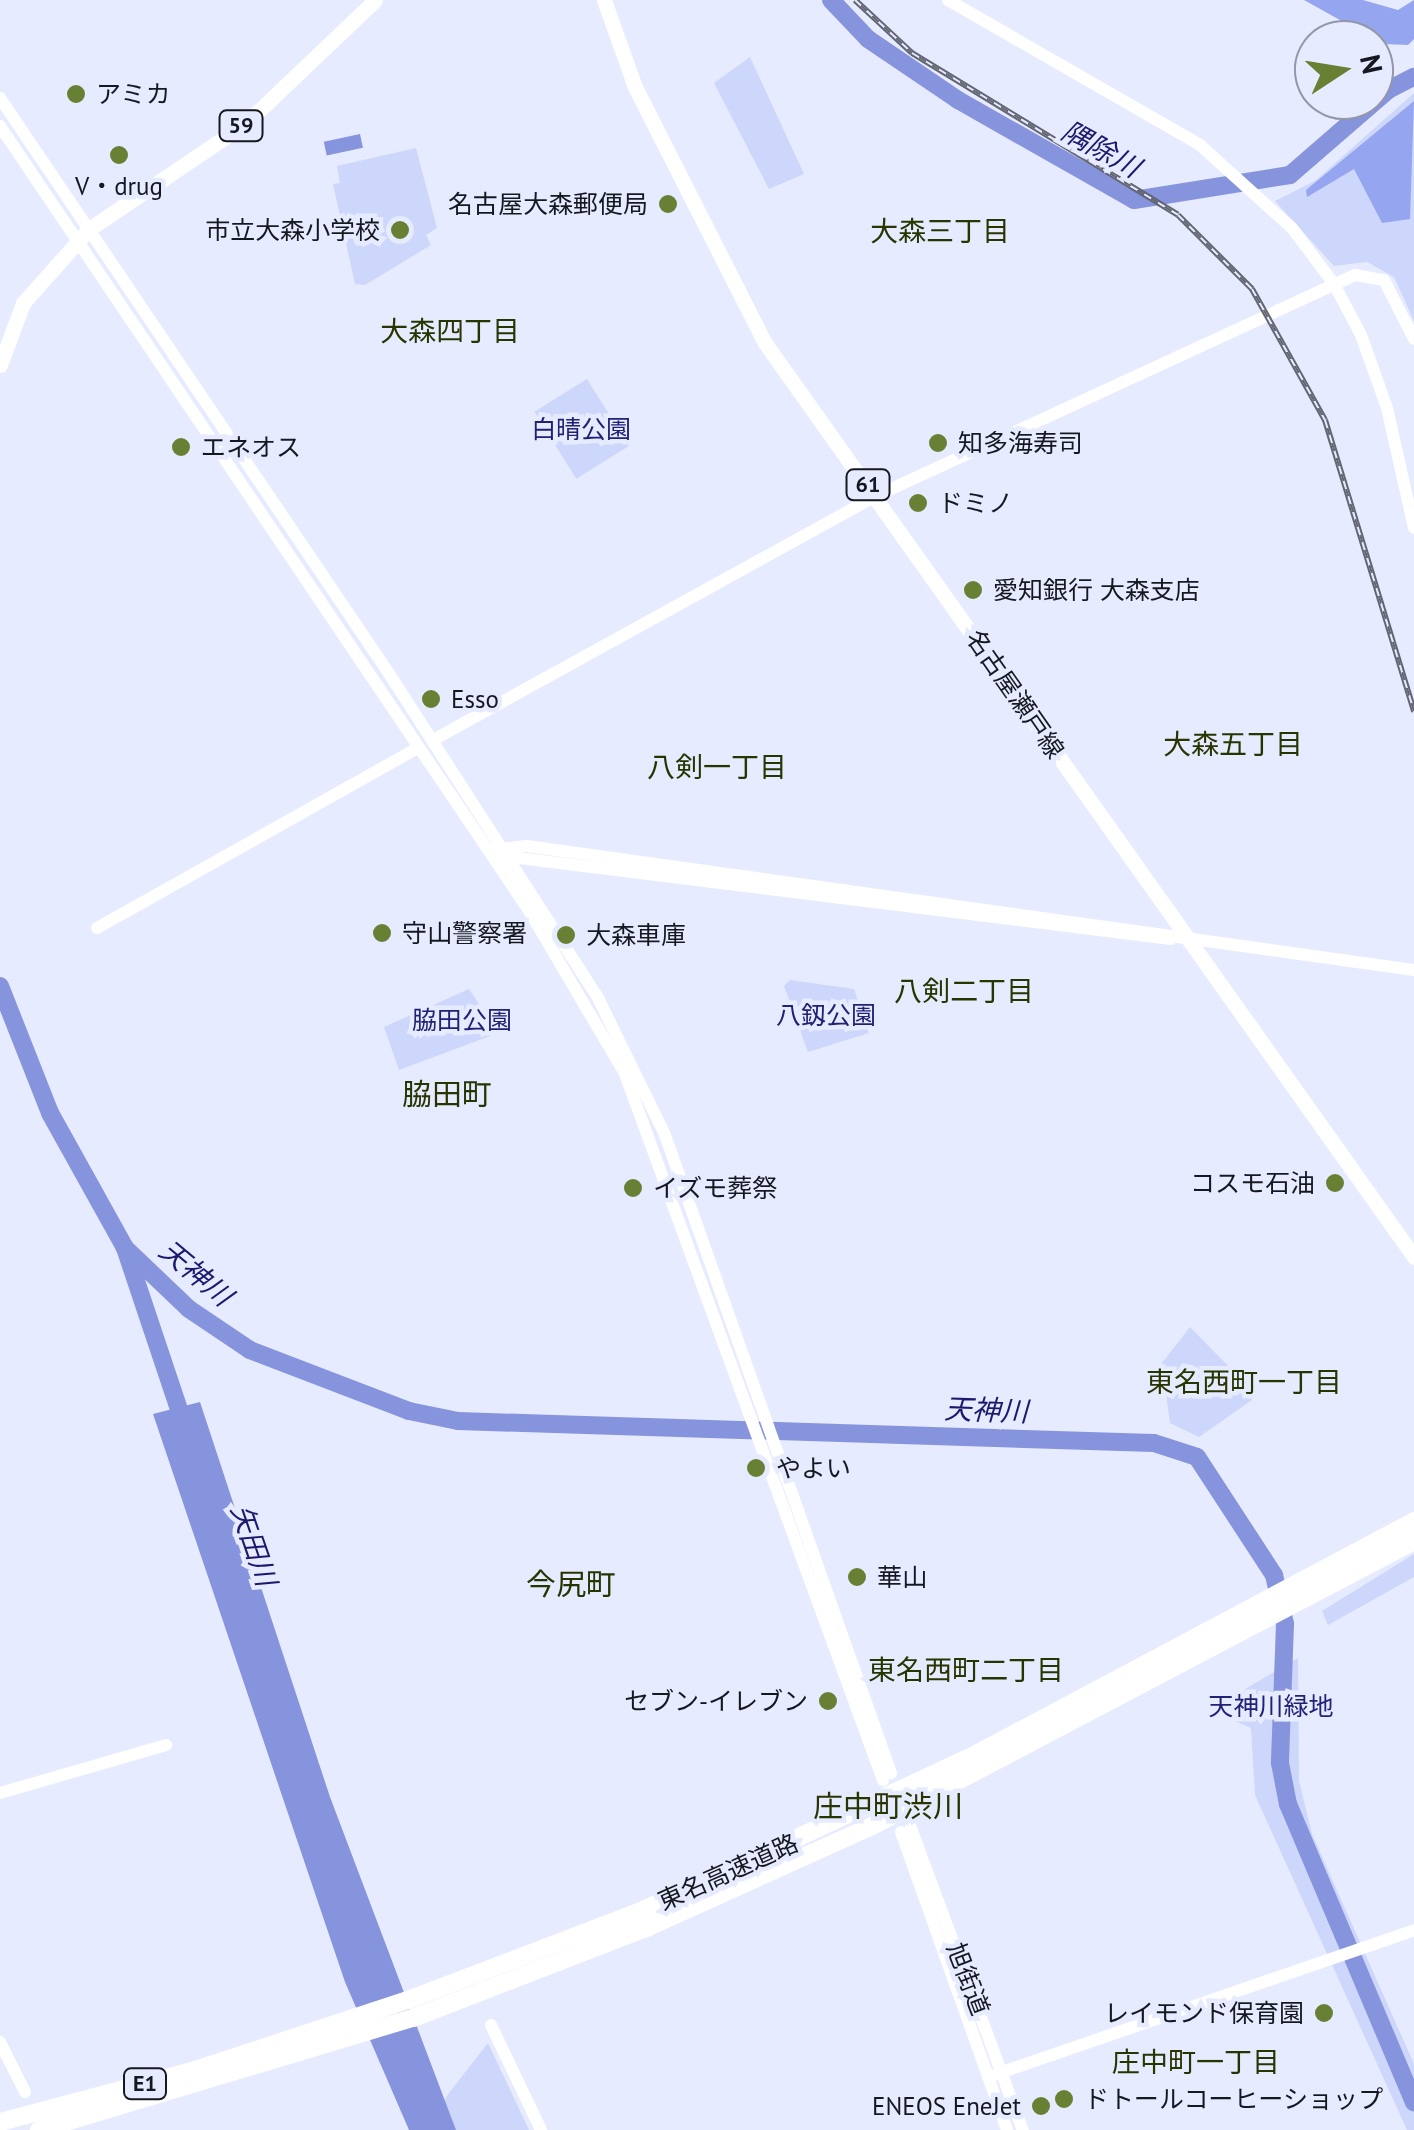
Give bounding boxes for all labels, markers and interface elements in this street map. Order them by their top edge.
north arrow [1294,20,1394,120]
text: N [1352,51,1392,77]
place label: アミカ [96,79,171,109]
marker: アミカ [65,83,87,105]
road number: 59 [218,109,264,143]
water label: 隅除川 [1056,114,1146,184]
marker: V・drug [108,144,130,166]
place label: V・drug [75,171,163,201]
place label: 名古屋大森郵便局 [448,189,648,219]
marker: 名古屋大森郵便局 [657,193,679,215]
district label: 大森三丁目 [870,214,1010,248]
place label: 市立大森小学校 [205,215,380,245]
marker: 市立大森小学校 [389,219,411,241]
district label: 大森四丁目 [380,314,520,348]
park label: 白晴公園 [531,414,631,444]
place label: 知多海寿司 [958,428,1083,458]
place label: エネオス [201,432,301,462]
marker: 知多海寿司 [927,432,949,454]
marker: エネオス [170,436,192,458]
road number: 61 [846,468,890,502]
place label: ドミノ [938,488,1013,518]
marker: ドミノ [907,492,929,514]
place label: 愛知銀行 大森支店 [993,575,1200,605]
marker: 愛知銀行 大森支店 [962,579,984,601]
street label: 名古屋瀬戸線 [960,624,1070,764]
place label: Esso [451,684,499,714]
marker: Esso [420,688,442,710]
district label: 大森五丁目 [1163,727,1303,761]
district label: 八剣一丁目 [647,750,787,784]
place label: 守山警察署 [402,918,527,948]
place label: 大森車庫 [586,920,686,950]
marker: 守山警察署 [371,922,393,944]
marker: 大森車庫 [555,924,577,946]
district label: 八剣二丁目 [894,974,1034,1008]
park label: 八釼公園 [776,1000,876,1030]
park label: 脇田公園 [412,1005,512,1035]
district label: 脇田町 [402,1076,492,1112]
place label: コスモ石油 [1190,1168,1315,1198]
marker: コスモ石油 [1324,1172,1346,1194]
place label: イズモ葬祭 [653,1173,778,1203]
marker: イズモ葬祭 [622,1177,644,1199]
water label: 天神川 [153,1233,239,1313]
district label: 東名西町一丁目 [1146,1365,1342,1399]
water label: 天神川 [943,1392,1029,1428]
place label: やよい [776,1453,851,1483]
marker: やよい [745,1457,767,1479]
water label: 矢田川 [224,1500,284,1590]
place label: 華山 [877,1562,927,1592]
district label: 今尻町 [526,1566,616,1602]
marker: 華山 [846,1566,868,1588]
district label: 東名西町二丁目 [868,1653,1064,1687]
place label: セブン-イレブン [624,1686,808,1716]
marker: セブン-イレブン [817,1690,839,1712]
park label: 天神川緑地 [1209,1691,1333,1721]
district label: 庄中町渋川 [813,1788,963,1824]
street label: 東名高速道路 [653,1828,803,1916]
street label: 旭街道 [941,1939,995,2019]
place label: レイモンド保育園 [1104,1998,1304,2028]
marker: レイモンド保育園 [1313,2002,1335,2024]
district label: 庄中町一丁目 [1112,2045,1280,2079]
road number: E1 [122,2067,168,2101]
place label: ドトールコーヒーショップ [1084,2084,1384,2114]
marker: ドトールコーヒーショップ [1053,2088,1075,2110]
place label: ENEOS EneJet [872,2091,1021,2121]
marker: ENEOS EneJet [1030,2095,1052,2117]

